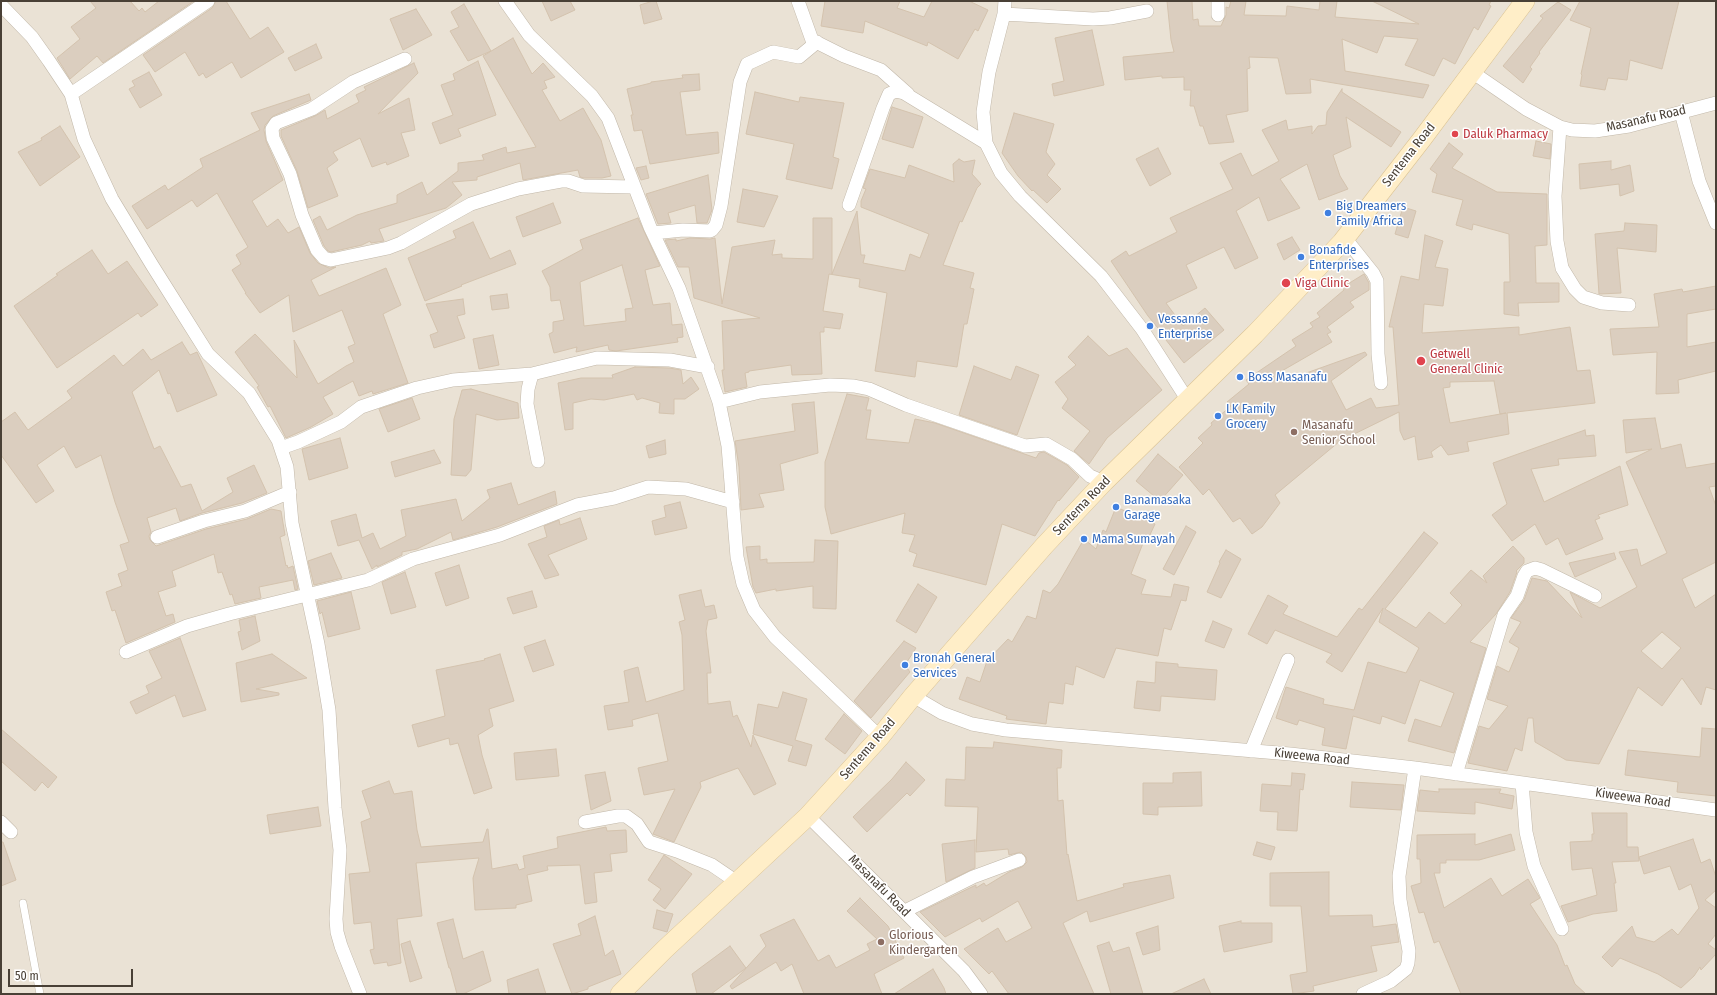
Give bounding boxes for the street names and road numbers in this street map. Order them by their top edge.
street label: Masanafu Road [1605,102,1687,136]
street label: Sentema Road [1379,120,1439,190]
street label: Sentema Road [1050,473,1114,539]
street label: Sentema Road [837,715,899,783]
street label: Kiweewa Road [1273,745,1351,769]
street label: Kiweewa Road [1594,785,1672,811]
street label: Masanafu Road [845,852,913,920]

